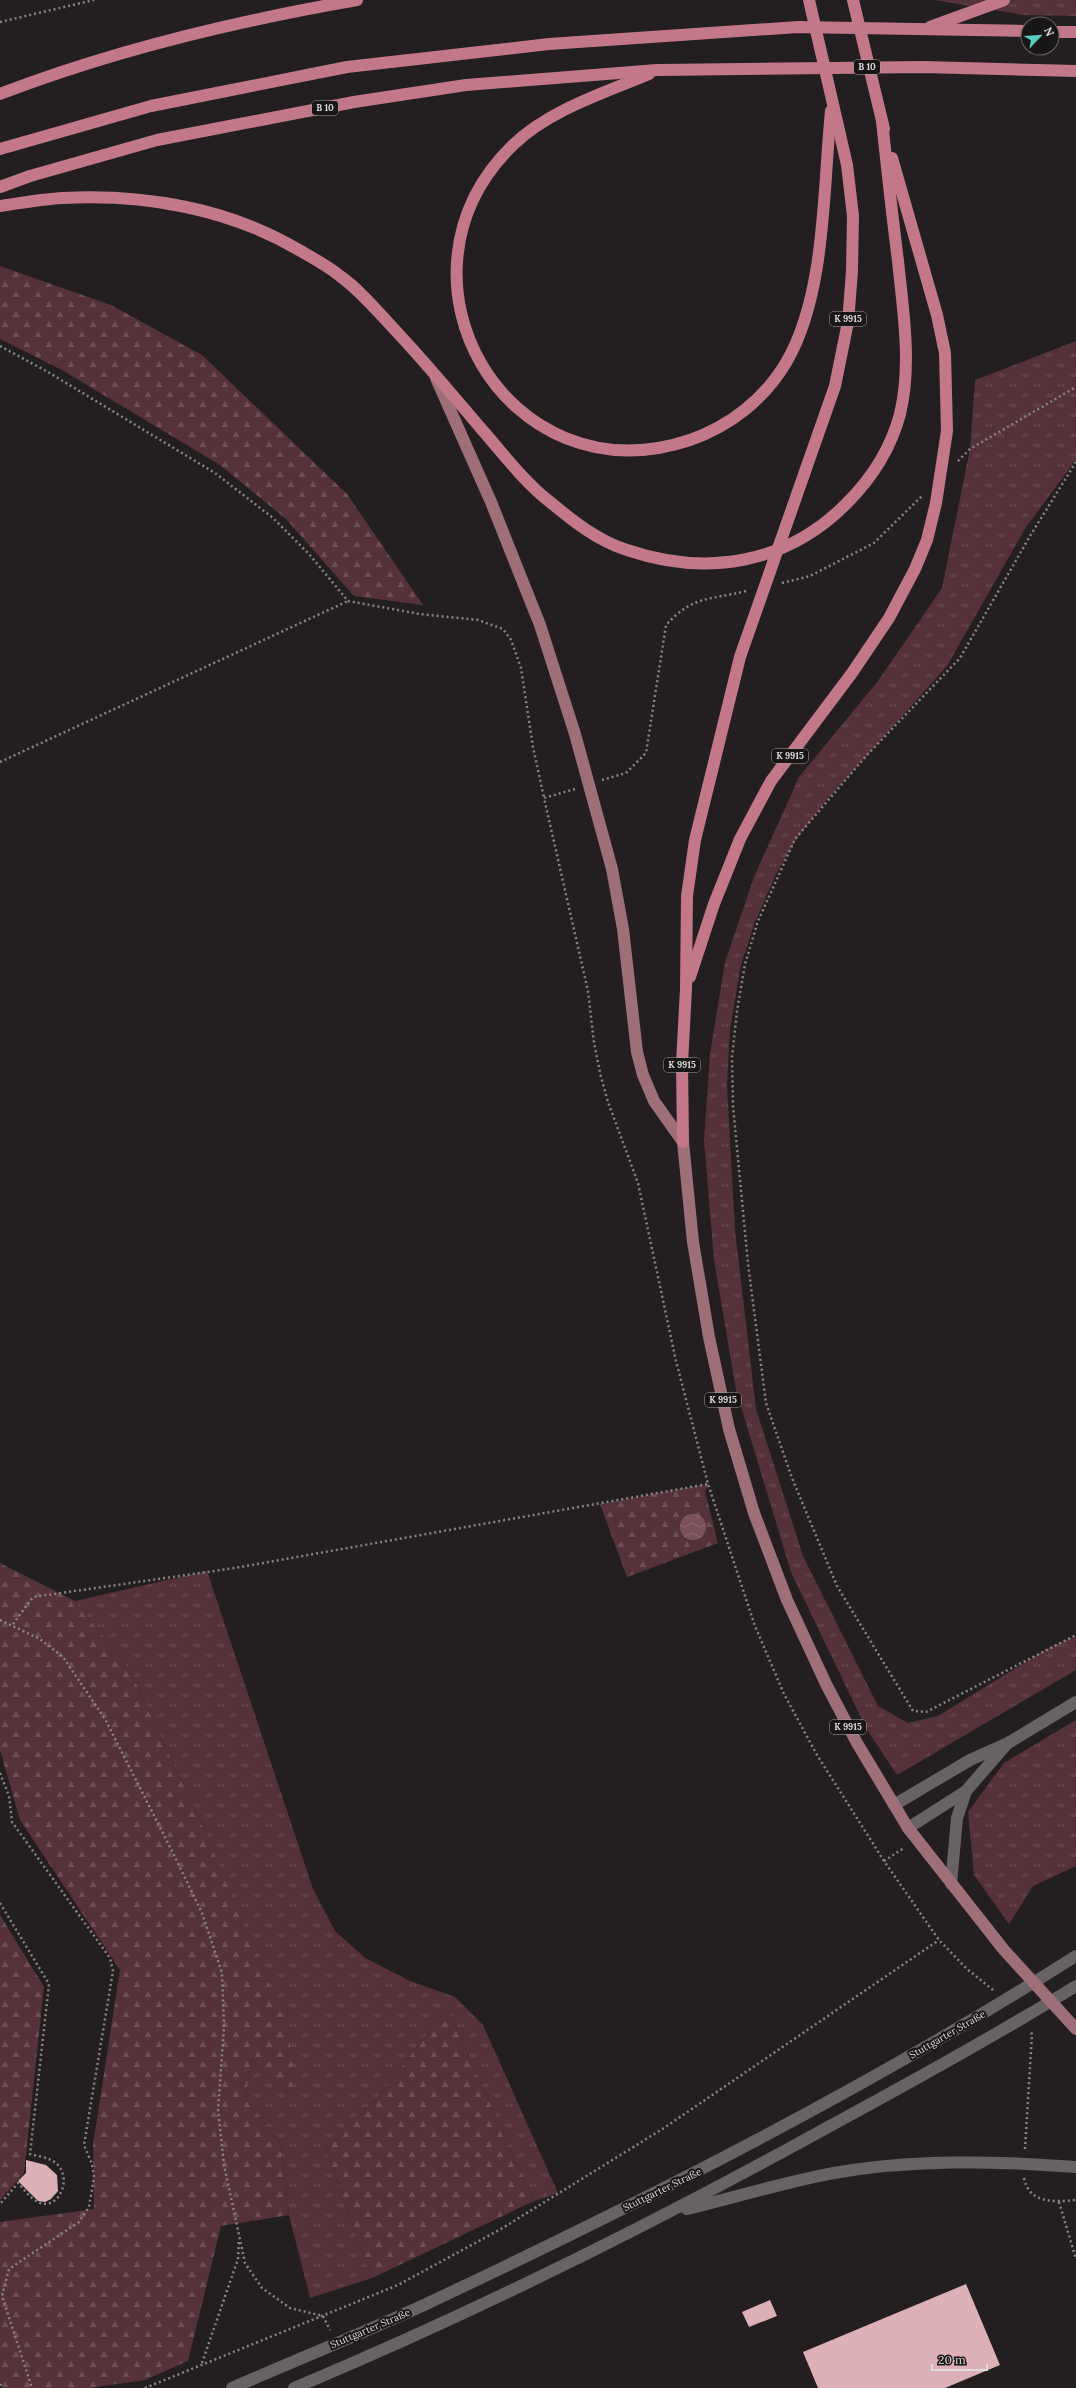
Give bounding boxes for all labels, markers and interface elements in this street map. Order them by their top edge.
north arrow [1020,16,1060,56]
text: N [1041,25,1057,39]
road number: B 10 [854,60,880,74]
road number: B 10 [312,101,338,115]
road number: K 9915 [830,312,866,326]
road number: K 9915 [772,749,808,763]
road number: K 9915 [664,1058,700,1072]
road number: K 9915 [705,1393,741,1407]
road number: K 9915 [830,1720,866,1734]
street label: Stuttgarter Straße [907,2007,988,2062]
street label: Stuttgarter Straße [621,2165,704,2214]
street label: Stuttgarter Straße [328,2305,413,2351]
scale bar [932,2346,987,2372]
text: 20 m [938,2352,966,2367]

